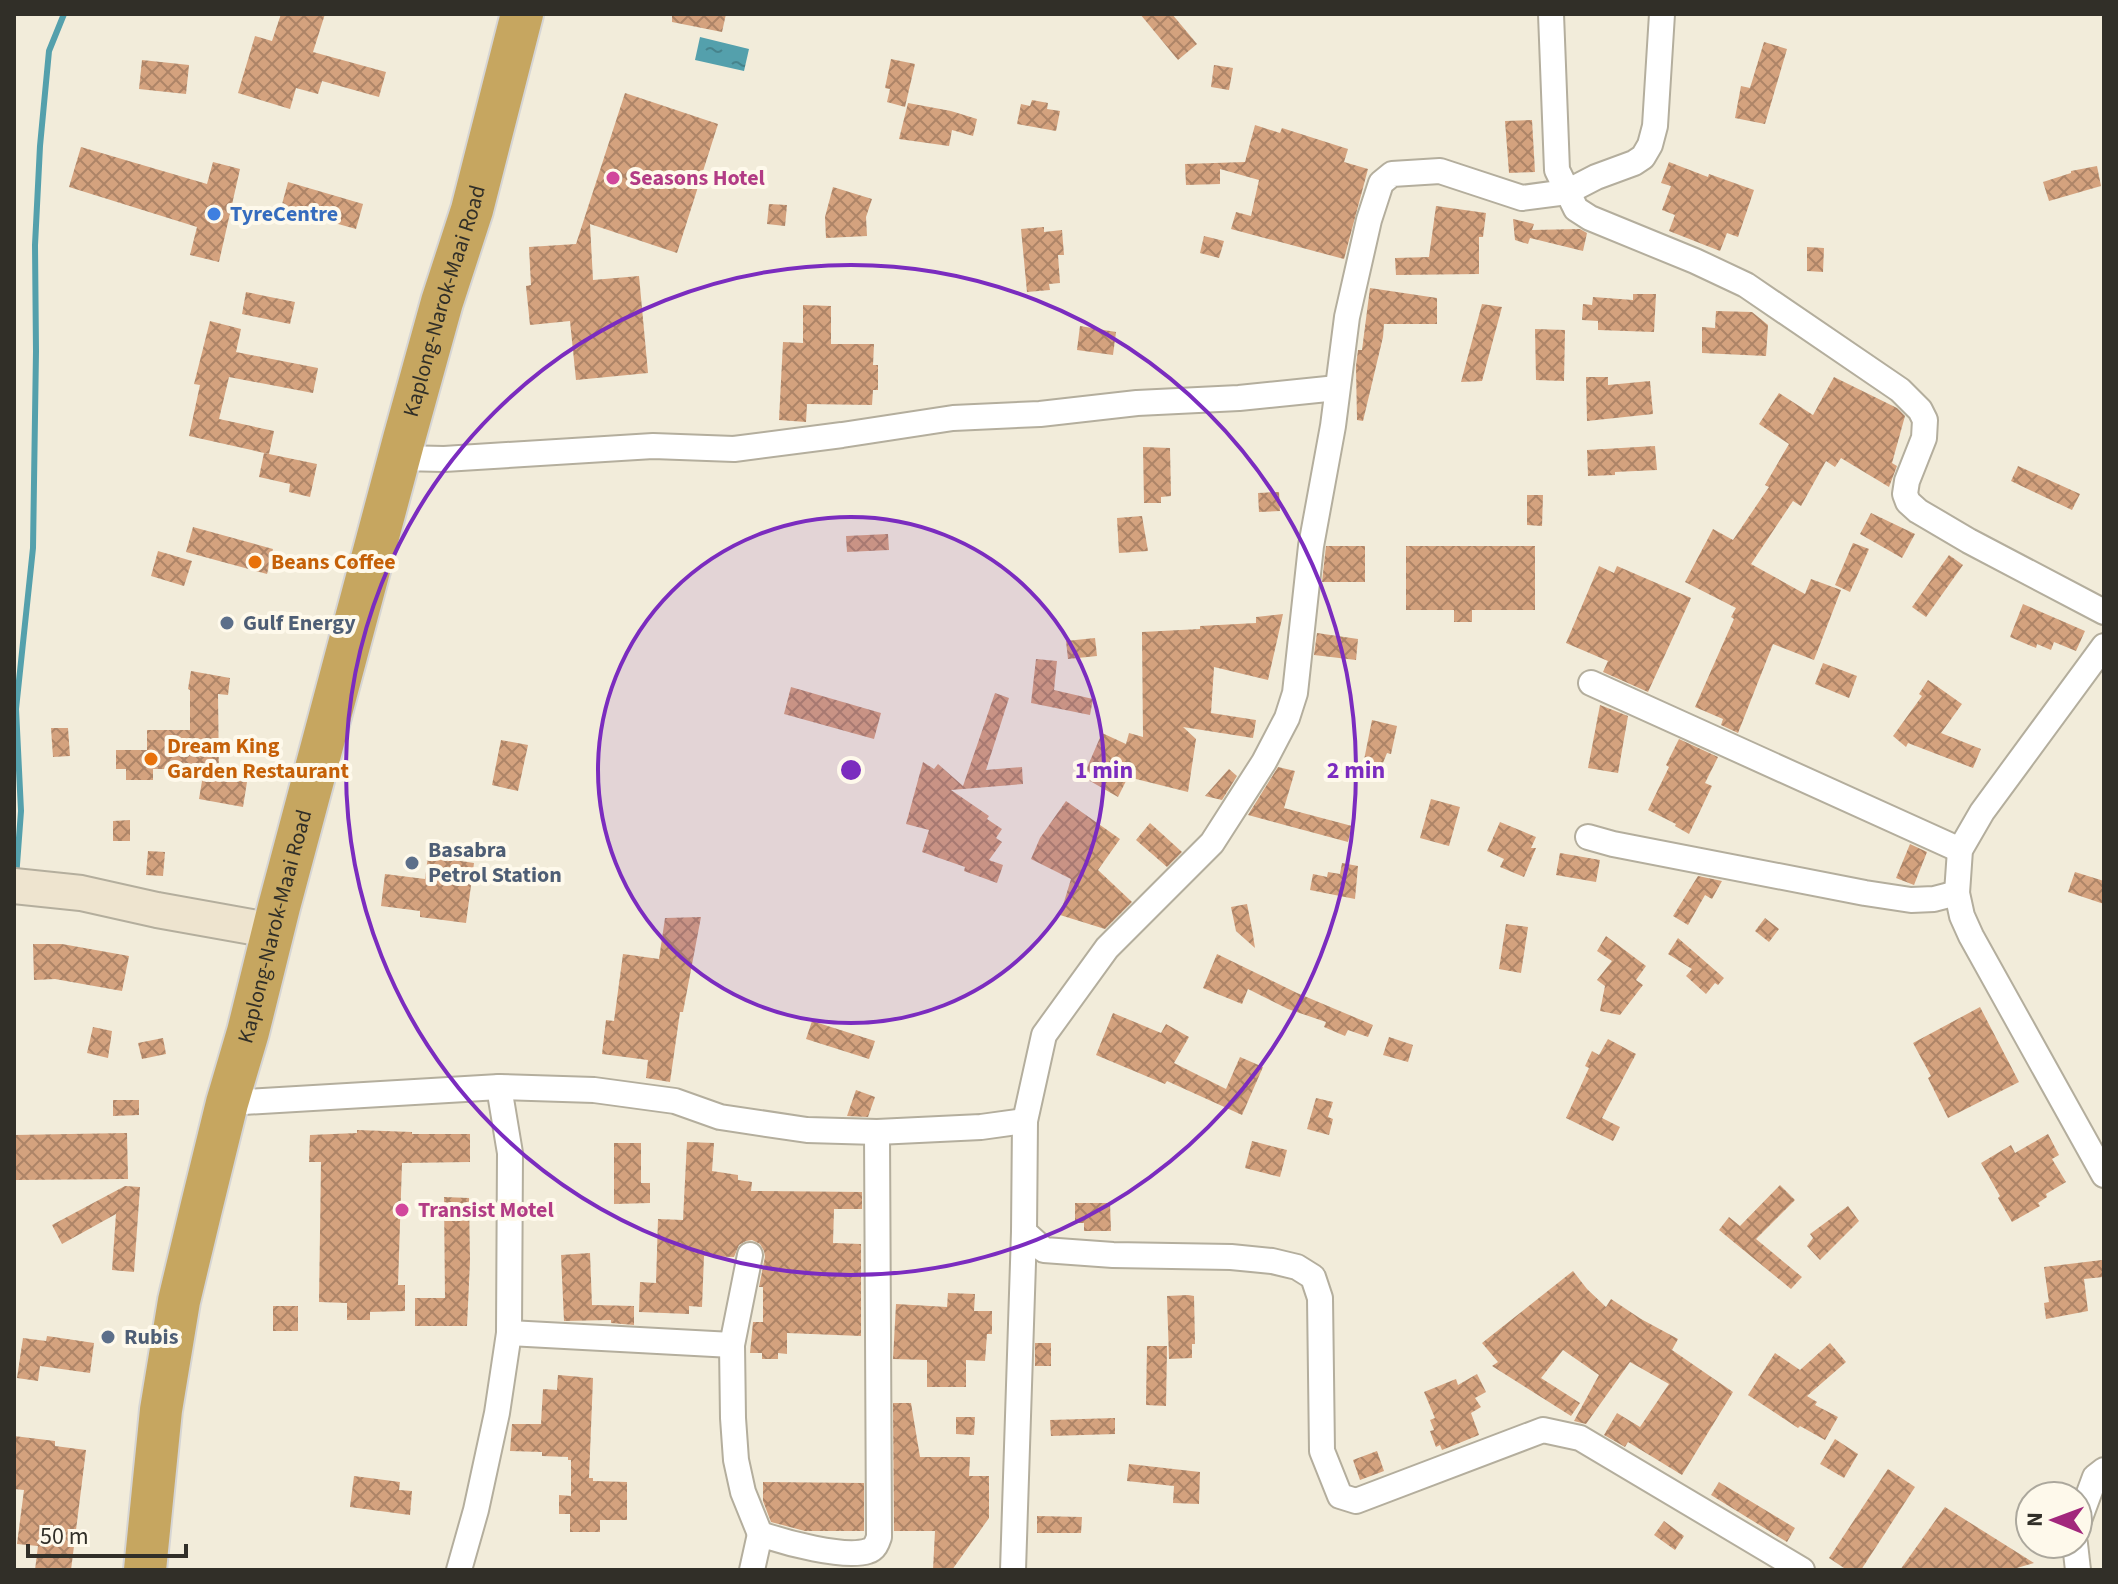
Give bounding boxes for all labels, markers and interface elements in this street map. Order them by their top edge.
place label: Seasons Hotel [629,162,766,194]
marker: Seasons Hotel [604,169,622,187]
street label: Kaplong-Narok-Maai Road [395,182,494,421]
place label: TyreCentre [230,198,338,230]
marker: TyreCentre [205,205,223,223]
place label: Beans Coffee [271,546,396,578]
marker: Beans Coffee [246,553,264,571]
place label: Gulf Energy [243,607,356,639]
marker: Gulf Energy [218,614,236,632]
place label: Dream King Garden Restaurant [167,730,350,787]
marker: Dream King Garden Restaurant [142,750,160,768]
text: 1 min [1075,753,1133,788]
text: 2 min [1327,753,1385,788]
centre of rings [837,756,865,784]
street label: Kaplong-Narok-Maai Road [229,806,320,1047]
place label: Basabra Petrol Station [428,834,562,891]
marker: Basabra Petrol Station [403,854,421,872]
place label: Transist Motel [418,1194,554,1226]
marker: Transist Motel [393,1201,411,1219]
place label: Rubis [124,1321,179,1353]
marker: Rubis [99,1328,117,1346]
north arrow [2014,1480,2094,1560]
scale bar [28,1508,186,1558]
text: N [2019,1512,2051,1527]
text: 50 m [40,1519,89,1554]

